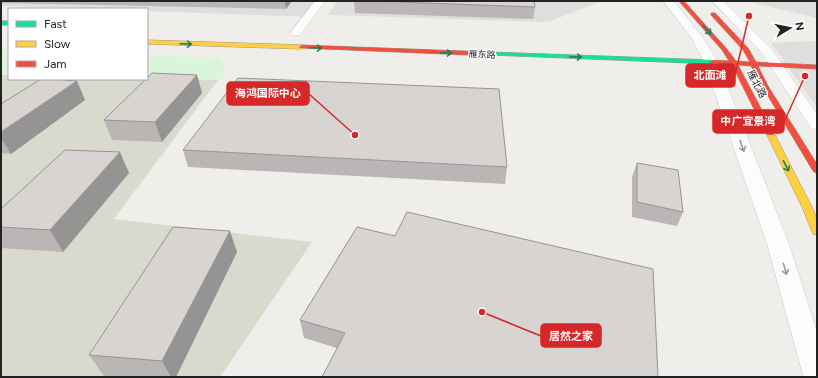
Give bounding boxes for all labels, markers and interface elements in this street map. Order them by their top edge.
legend [8,8,148,80]
north arrow [770,8,810,48]
text: Fast [44,17,67,31]
text: N [792,21,806,32]
one-way arrow [702,25,712,35]
text: Slow [44,37,71,51]
one-way arrow [179,40,192,47]
one-way arrow [309,44,322,52]
street label: 雁东路 [468,48,496,60]
one-way arrow [439,49,452,56]
one-way arrow [569,53,582,61]
text: Jam [44,57,67,71]
callout: 北面滩 [686,64,735,87]
street label: 雁北路 [744,68,770,100]
text: 北面滩 [694,69,727,82]
callout: 海鸿国际中心 [227,82,309,105]
text: 海鸿国际中心 [235,87,301,100]
callout: 中广宜景湾 [713,110,784,133]
text: 中广宜景湾 [721,115,776,128]
one-way arrow [738,140,746,152]
one-way arrow [783,160,790,172]
one-way arrow [782,262,789,275]
callout: 居然之家 [541,324,601,347]
text: 居然之家 [549,330,593,343]

